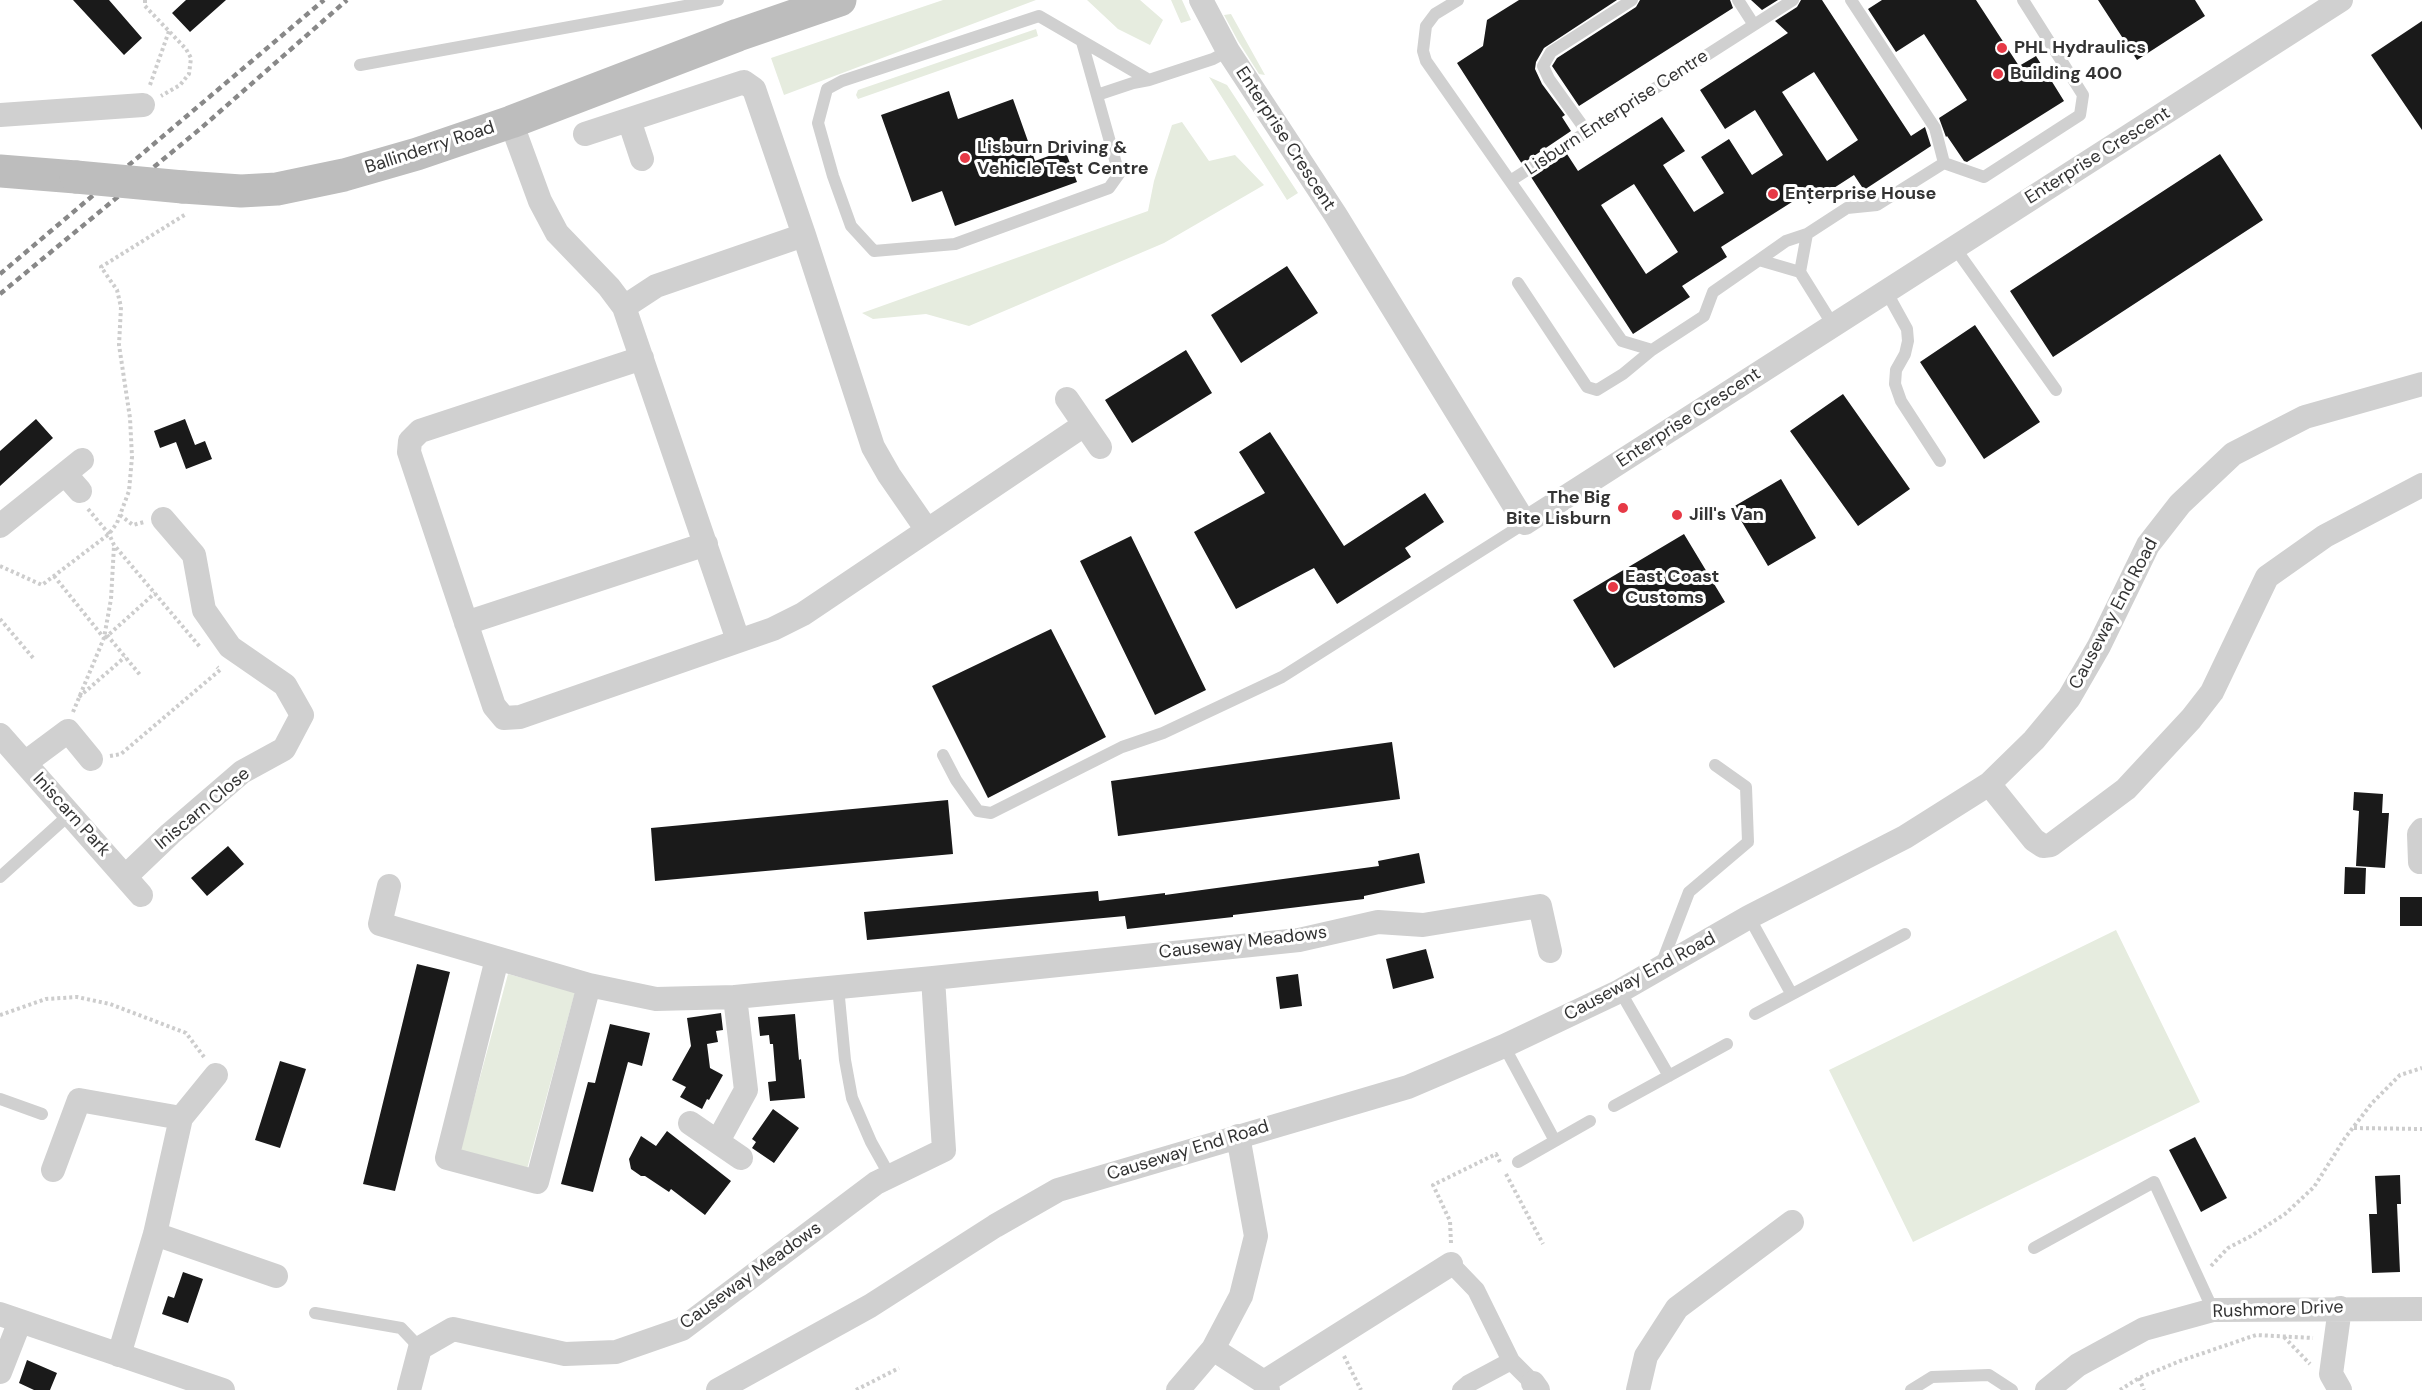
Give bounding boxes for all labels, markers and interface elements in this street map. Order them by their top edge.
place label: PHL Hydraulics [2014,37,2146,59]
marker: PHL Hydraulics [1995,41,2009,55]
street label: Lisburn Enterprise Centre [1521,46,1713,180]
street label: Enterprise Crescent [1230,63,1340,215]
place label: Building 400 [2010,63,2122,85]
marker: Building 400 [1991,67,2005,81]
street label: Enterprise Crescent [2022,103,2174,209]
street label: Ballinderry Road [363,117,497,179]
place label: Lisburn Driving & Vehicle Test Centre [977,137,1149,180]
marker: Lisburn Driving & Vehicle Test Centre [958,151,972,165]
place label: Enterprise House [1785,183,1936,205]
marker: Enterprise House [1766,187,1780,201]
street label: Enterprise Crescent [1613,363,1765,473]
place label: The Big Bite Lisburn [1506,487,1611,530]
marker: The Big Bite Lisburn [1616,501,1630,515]
place label: Jill's Van [1689,504,1764,526]
marker: Jill's Van [1670,508,1684,522]
street label: Causeway End Road [2065,535,2163,693]
place label: East Coast Customs [1625,566,1719,608]
marker: East Coast Customs [1606,580,1620,594]
street label: Iniscarn Close [151,763,255,855]
street label: Iniscarn Park [28,769,114,861]
street label: Causeway Meadows [1158,922,1328,964]
street label: Causeway End Road [1561,928,1719,1026]
street label: Causeway End Road [1104,1116,1272,1186]
street label: Causeway Meadows [676,1218,826,1334]
street label: Rushmore Drive [2212,1297,2344,1323]

